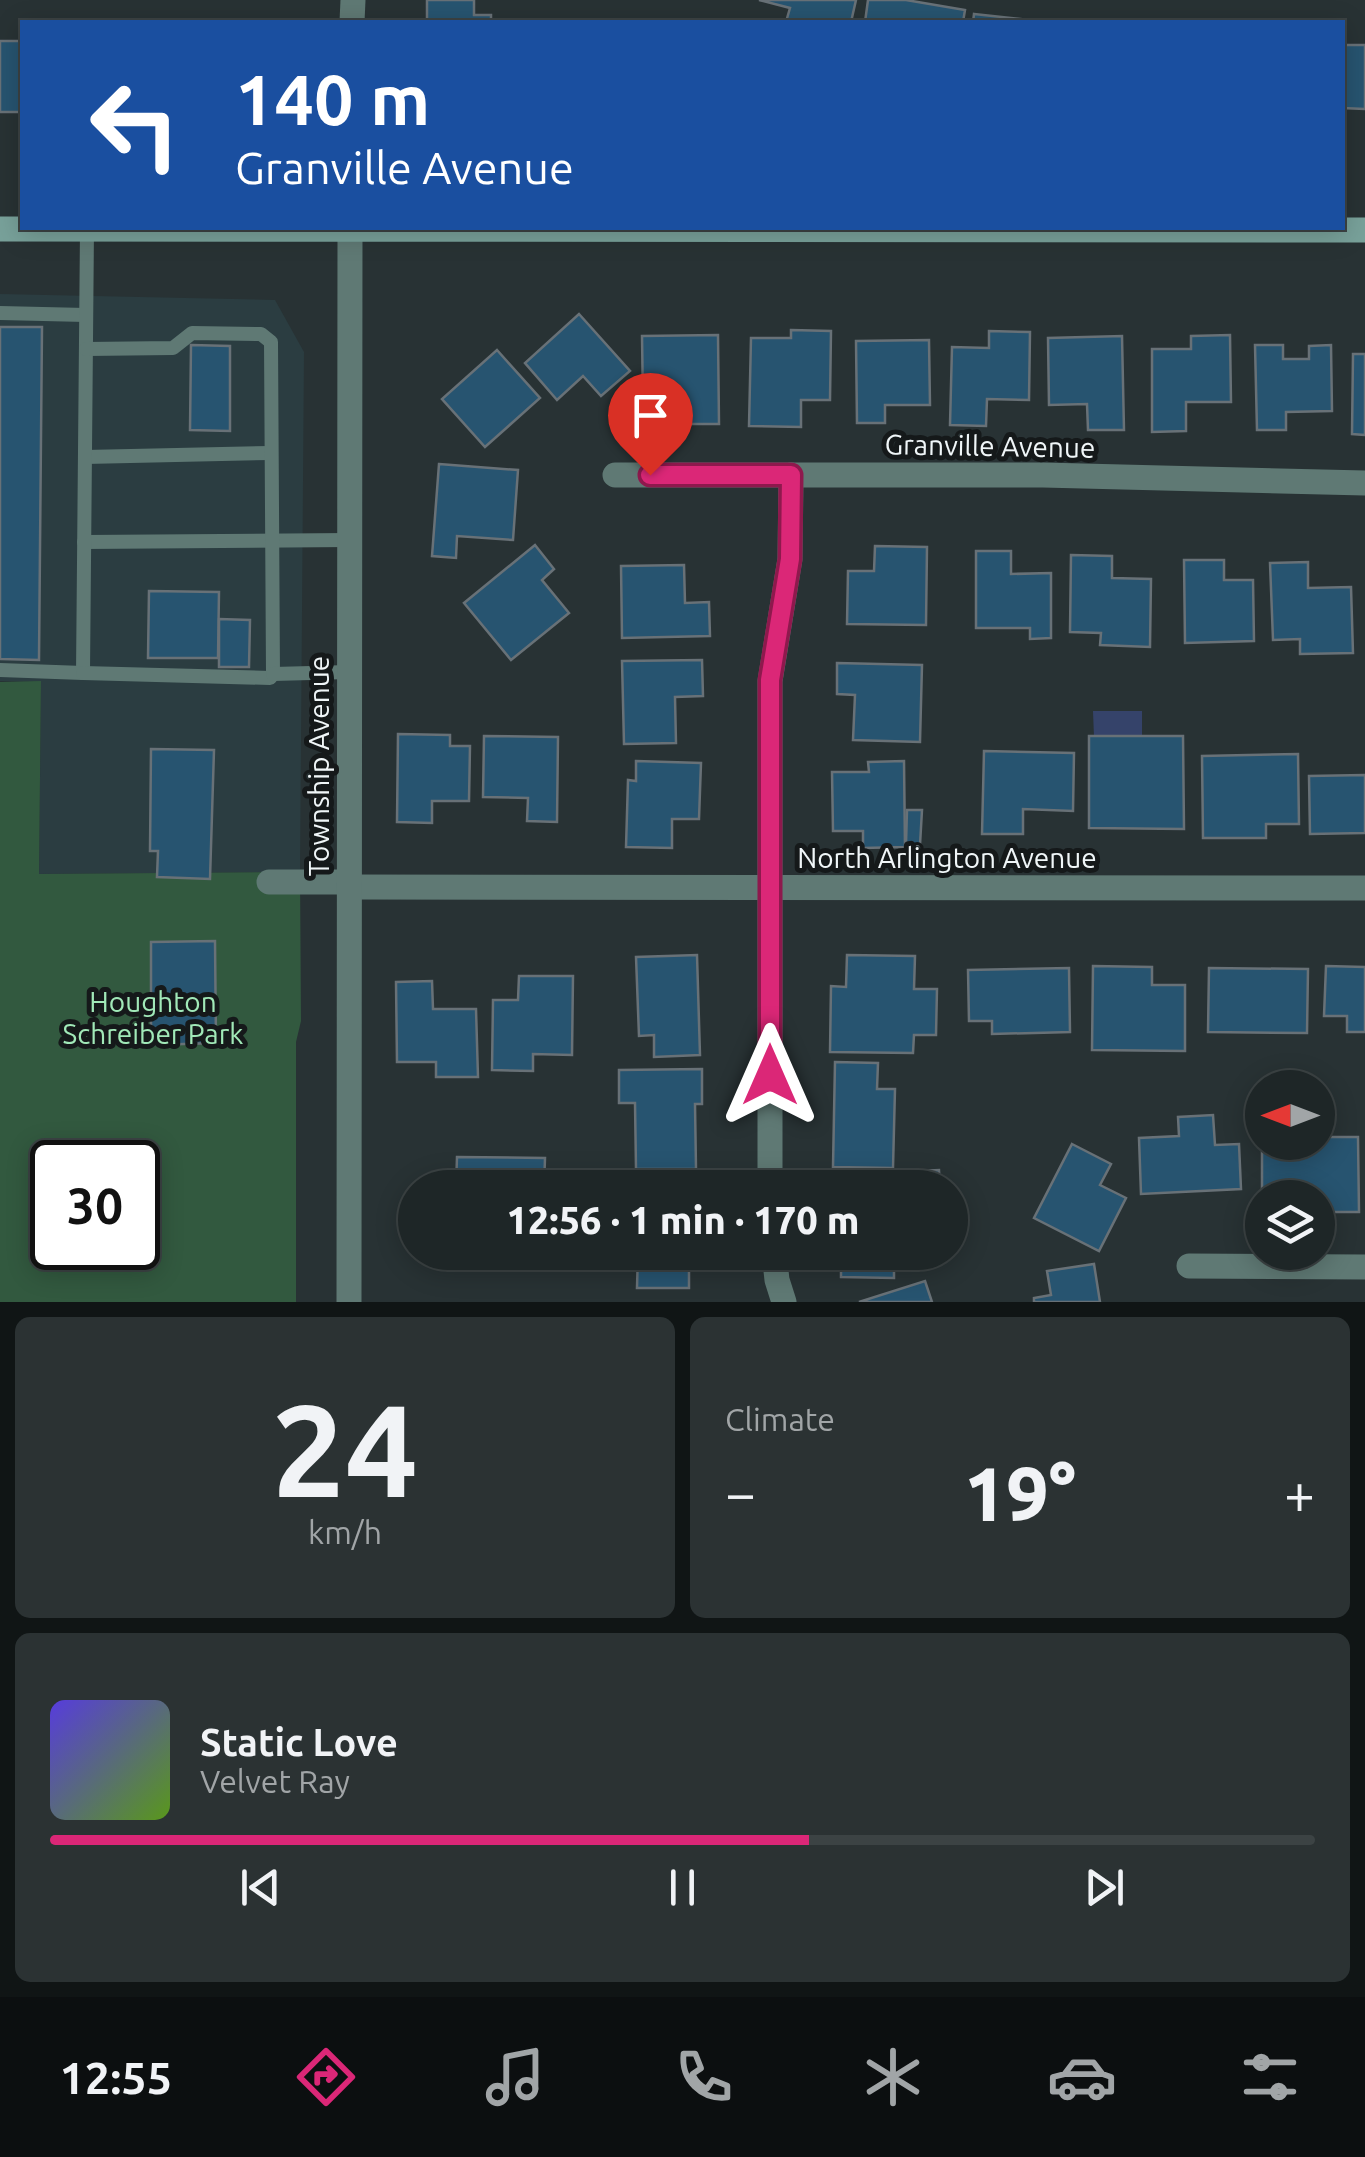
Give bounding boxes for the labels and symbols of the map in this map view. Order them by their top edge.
pin [608,373,693,476]
street label: Granville Avenue [884,428,1096,463]
street label: Township Avenue [303,656,334,876]
street label: North Arlington Avenue [797,842,1097,873]
park label: Houghton Schreiber Park [62,986,244,1049]
position arrow [718,1023,822,1127]
north arrow [1245,1070,1335,1160]
speed limit sign: 30 [30,1140,160,1270]

